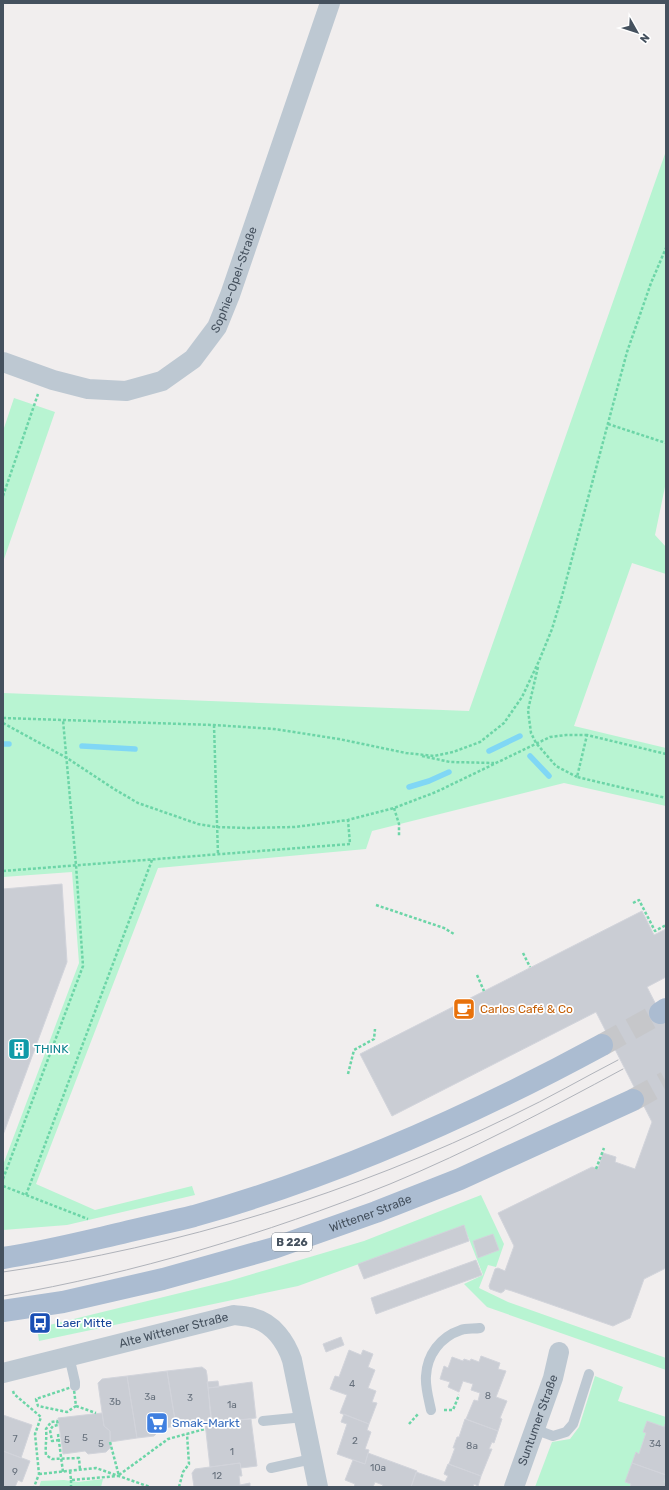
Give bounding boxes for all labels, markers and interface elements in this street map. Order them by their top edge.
north arrow [617,12,657,52]
text: N [637,31,652,45]
street label: Sophie-Opel-Straße [208,225,260,336]
cafe icon: Carlos Café & Co [451,996,477,1022]
place label: Carlos Café & Co [480,1002,573,1016]
building icon: THINK [6,1036,32,1062]
place label: THINK [34,1042,69,1056]
street label: Wittener Straße [327,1192,414,1235]
road number: B 226 [272,1233,312,1251]
bus stop icon: Laer Mitte [27,1310,53,1336]
street label: Alte Wittener Straße [118,1310,230,1351]
place label: Laer Mitte [56,1316,112,1330]
street label: Suntumer Straße [515,1373,561,1467]
house number: 4 [349,1378,355,1390]
house number: 8 [485,1390,491,1402]
house number: 3a [144,1391,156,1403]
house number: 3 [187,1392,193,1404]
house number: 3b [109,1396,121,1408]
house number: 1a [227,1399,237,1411]
supermarket icon: Smak-Markt [144,1410,170,1436]
place label: Smak-Markt [172,1416,240,1430]
house number: 5 [82,1432,88,1444]
house number: 7 [12,1433,18,1445]
house number: 5 [64,1434,70,1446]
house number: 2 [352,1435,358,1447]
house number: 5 [98,1438,104,1450]
house number: 34 [649,1438,661,1450]
house number: 8a [466,1440,478,1452]
house number: 1 [230,1446,234,1458]
house number: 10a [370,1462,386,1474]
house number: 9 [12,1466,18,1478]
house number: 12 [212,1470,222,1482]

